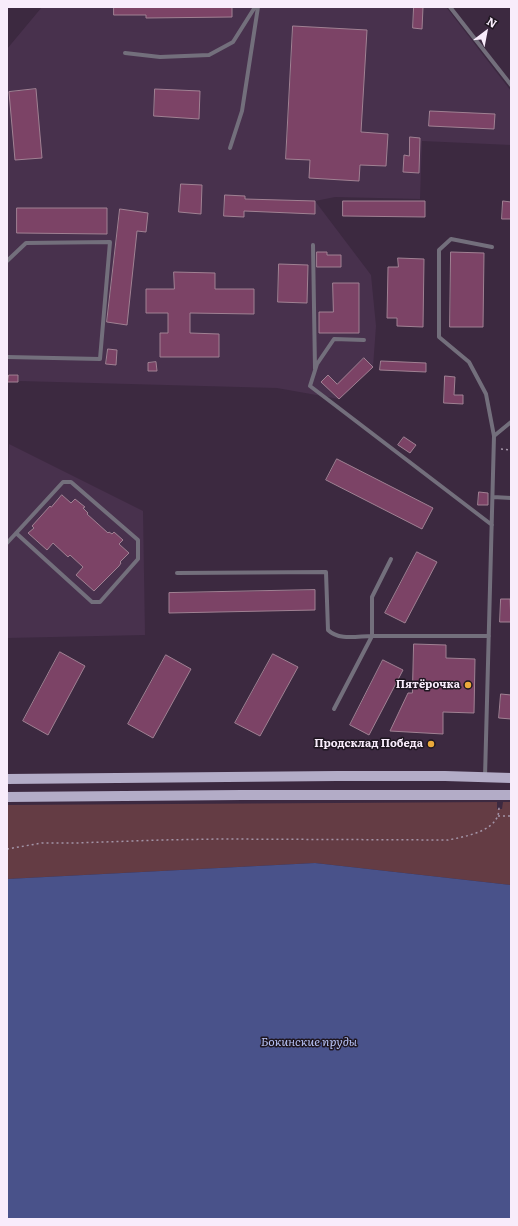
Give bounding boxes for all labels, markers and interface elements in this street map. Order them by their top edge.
north arrow [466,12,506,52]
text: N [484,13,501,31]
place label: Пятёрочка [396,678,460,692]
marker: Пятёрочка [463,680,473,690]
place label: Продсклад Победа [314,737,423,751]
marker: Продсклад Победа [426,739,436,749]
water label: Бокинские пруды [261,1035,357,1049]

